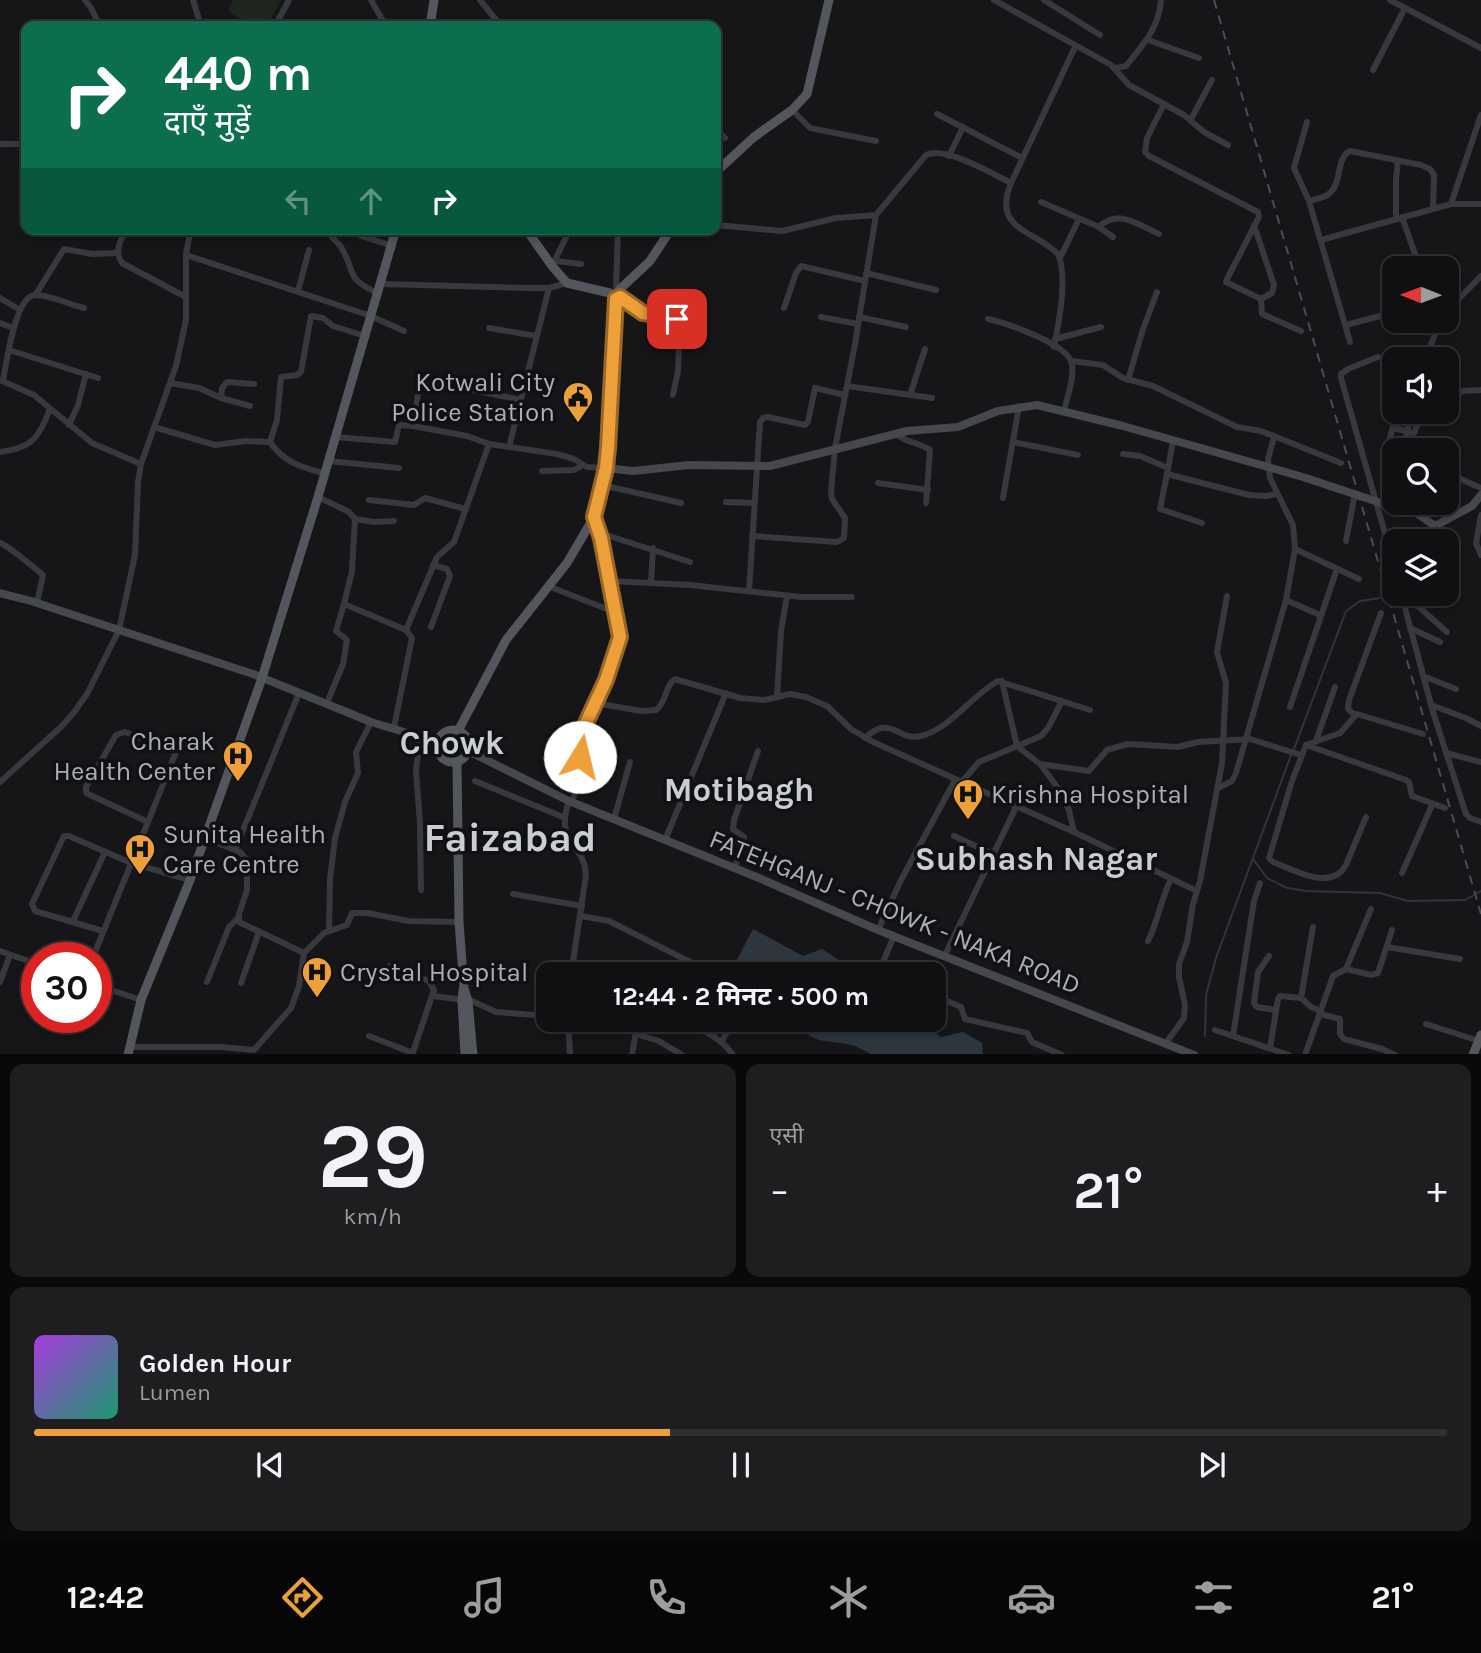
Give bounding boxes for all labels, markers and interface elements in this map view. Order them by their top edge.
text: 440 m [164,45,312,102]
icon: right [49,49,140,140]
text: दाएँ मुड़ें [164,104,251,141]
icon: left [279,182,317,220]
icon: ahead [352,182,390,220]
icon: right [425,182,463,220]
north arrow [1382,256,1460,332]
map controls [1382,256,1459,606]
pin [647,289,707,349]
icon: arrive [658,300,696,338]
button: sound [1382,347,1459,424]
place label: Kotwali City Police Station [391,367,555,428]
public building icon: Kotwali City Police Station [561,380,595,424]
button: search [1382,438,1459,515]
button: layers [1382,529,1459,606]
position arrow [543,720,617,794]
district label: Chowk [400,724,504,762]
place label: Charak Health Center [54,726,216,787]
hospital icon: Charak Health Center [221,739,255,783]
district label: Motibagh [664,771,814,809]
hospital icon: Krishna Hospital [951,777,985,821]
place label: Krishna Hospital [991,779,1189,810]
district label: Faizabad [423,814,597,861]
place label: Sunita Health Care Centre [163,819,326,880]
street label: FATEHGANJ - CHOWK - NAKA ROAD [705,823,1085,1001]
hospital icon: Sunita Health Care Centre [123,832,157,876]
district label: Subhash Nagar [915,840,1157,878]
speed limit sign: 30 [21,942,112,1033]
hospital icon: Crystal Hospital [300,955,334,999]
place label: Crystal Hospital [340,957,528,988]
text: 12:44 · 2 मिनट · 500 m [613,981,869,1012]
text: 29 [317,1104,428,1210]
text: एसी [770,1122,804,1149]
text: 21° [1073,1160,1143,1221]
text: − [770,1168,789,1213]
text: + [1427,1168,1447,1213]
text: km/h [344,1203,402,1230]
text: Golden Hour [139,1348,291,1379]
text: Lumen [139,1379,211,1406]
icon: previous [251,1446,289,1484]
icon: pause [722,1446,760,1484]
icon: next [1193,1446,1231,1484]
icon: directions [278,1573,327,1622]
icon: music [460,1573,509,1622]
icon: phone [642,1573,691,1622]
icon: climate [824,1573,873,1622]
icon: car [1007,1573,1056,1622]
icon: filters [1189,1573,1238,1622]
text: 12:42 [67,1579,144,1616]
text: 21° [1371,1579,1414,1616]

